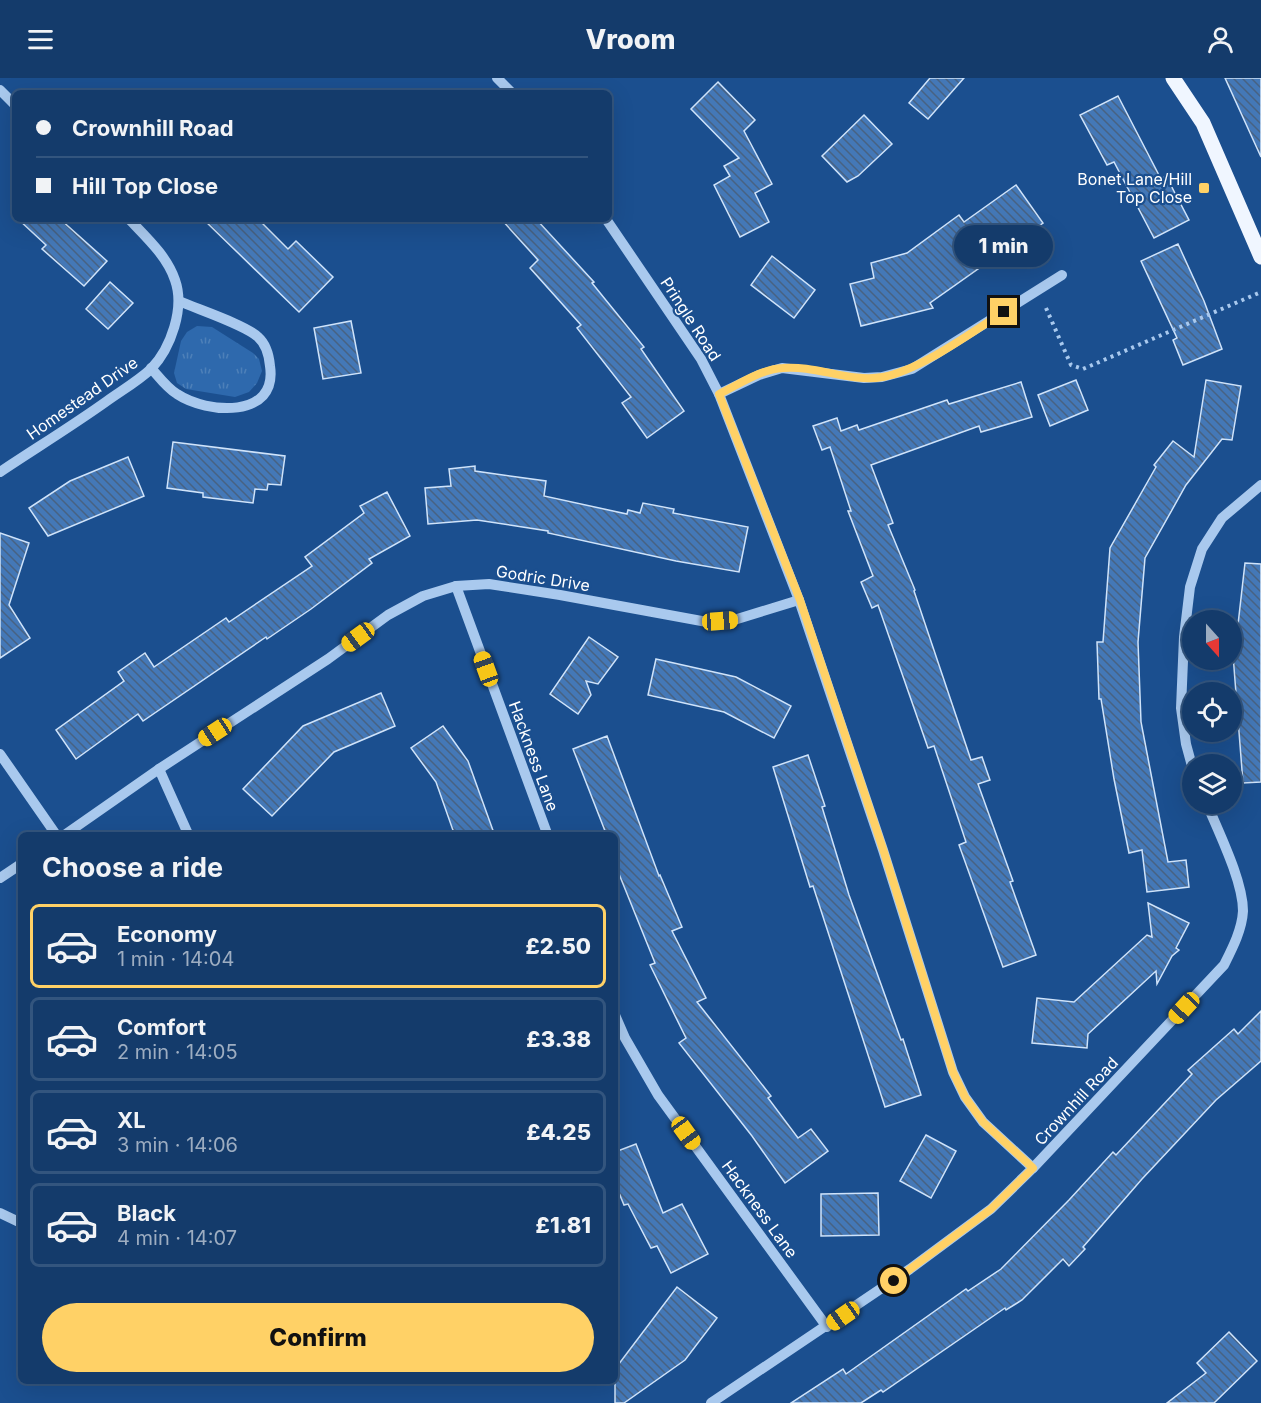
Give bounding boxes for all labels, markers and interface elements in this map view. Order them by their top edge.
icon: menu [24,23,57,56]
text: Vroom [586,23,675,56]
icon: person [1204,23,1237,56]
text: Crownhill Road [72,115,234,141]
place label: Bonet Lane/Hill Top Close [1077,169,1192,207]
text: Hill Top Close [72,173,218,199]
marker: Bonet Lane/Hill Top Close [1197,181,1211,195]
callout: 1 min [954,225,1054,267]
text: 1 min [978,234,1029,258]
street label: Pringle Road [656,273,726,365]
route end [990,298,1017,325]
street label: Homestead Drive [23,352,141,444]
street label: Godric Drive [495,561,591,595]
north arrow [1182,610,1242,670]
map controls [1182,610,1242,814]
car [701,611,739,631]
car [338,619,378,655]
car [471,649,501,689]
button: locate [1182,682,1242,742]
street label: Hackness Lane [505,698,563,814]
car [195,715,235,749]
button: layers [1182,754,1242,814]
text: Choose a ride [42,851,223,884]
icon: car [45,919,99,973]
text: Economy [117,921,217,947]
text: £2.50 [525,933,591,959]
text: 1 min · 14:04 [117,947,234,971]
car [1165,989,1203,1027]
icon: car [45,1012,99,1066]
text: Comfort [117,1014,206,1040]
text: £3.38 [526,1026,591,1052]
text: 2 min · 14:05 [117,1040,238,1064]
street label: Crownhill Road [1030,1053,1122,1149]
icon: car [45,1105,99,1159]
text: XL [117,1107,146,1133]
car [668,1113,704,1153]
text: £4.25 [526,1119,591,1145]
text: 3 min · 14:06 [117,1133,238,1157]
street label: Hackness Lane [718,1156,802,1262]
icon: car [45,1198,99,1252]
text: Black [117,1200,176,1226]
text: £1.81 [536,1212,591,1238]
text: 4 min · 14:07 [117,1226,237,1250]
route start [880,1267,907,1294]
car [823,1298,863,1334]
button: Confirm [42,1303,594,1372]

